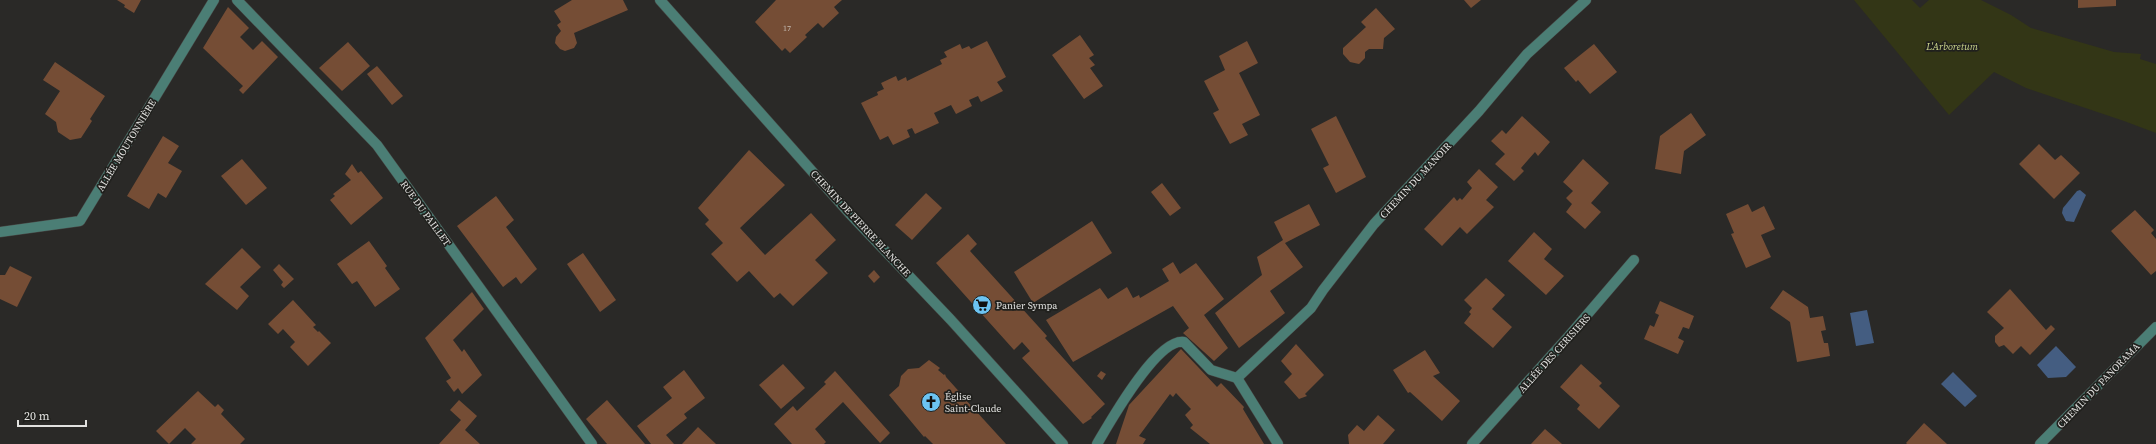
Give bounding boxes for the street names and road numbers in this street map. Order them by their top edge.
street label: ALLÉE MOUTONNIÈRE [94,97,159,194]
street label: CHEMIN DU MANOIR [1377,139,1454,221]
street label: CHEMIN DE PIERRE BLANCHE [808,167,913,279]
street label: RUE DU PAILLET [398,178,454,248]
street label: ALLÉE DES CERISIERS [1516,311,1593,395]
street label: CHEMIN DU PANORAMA [2054,340,2143,431]

